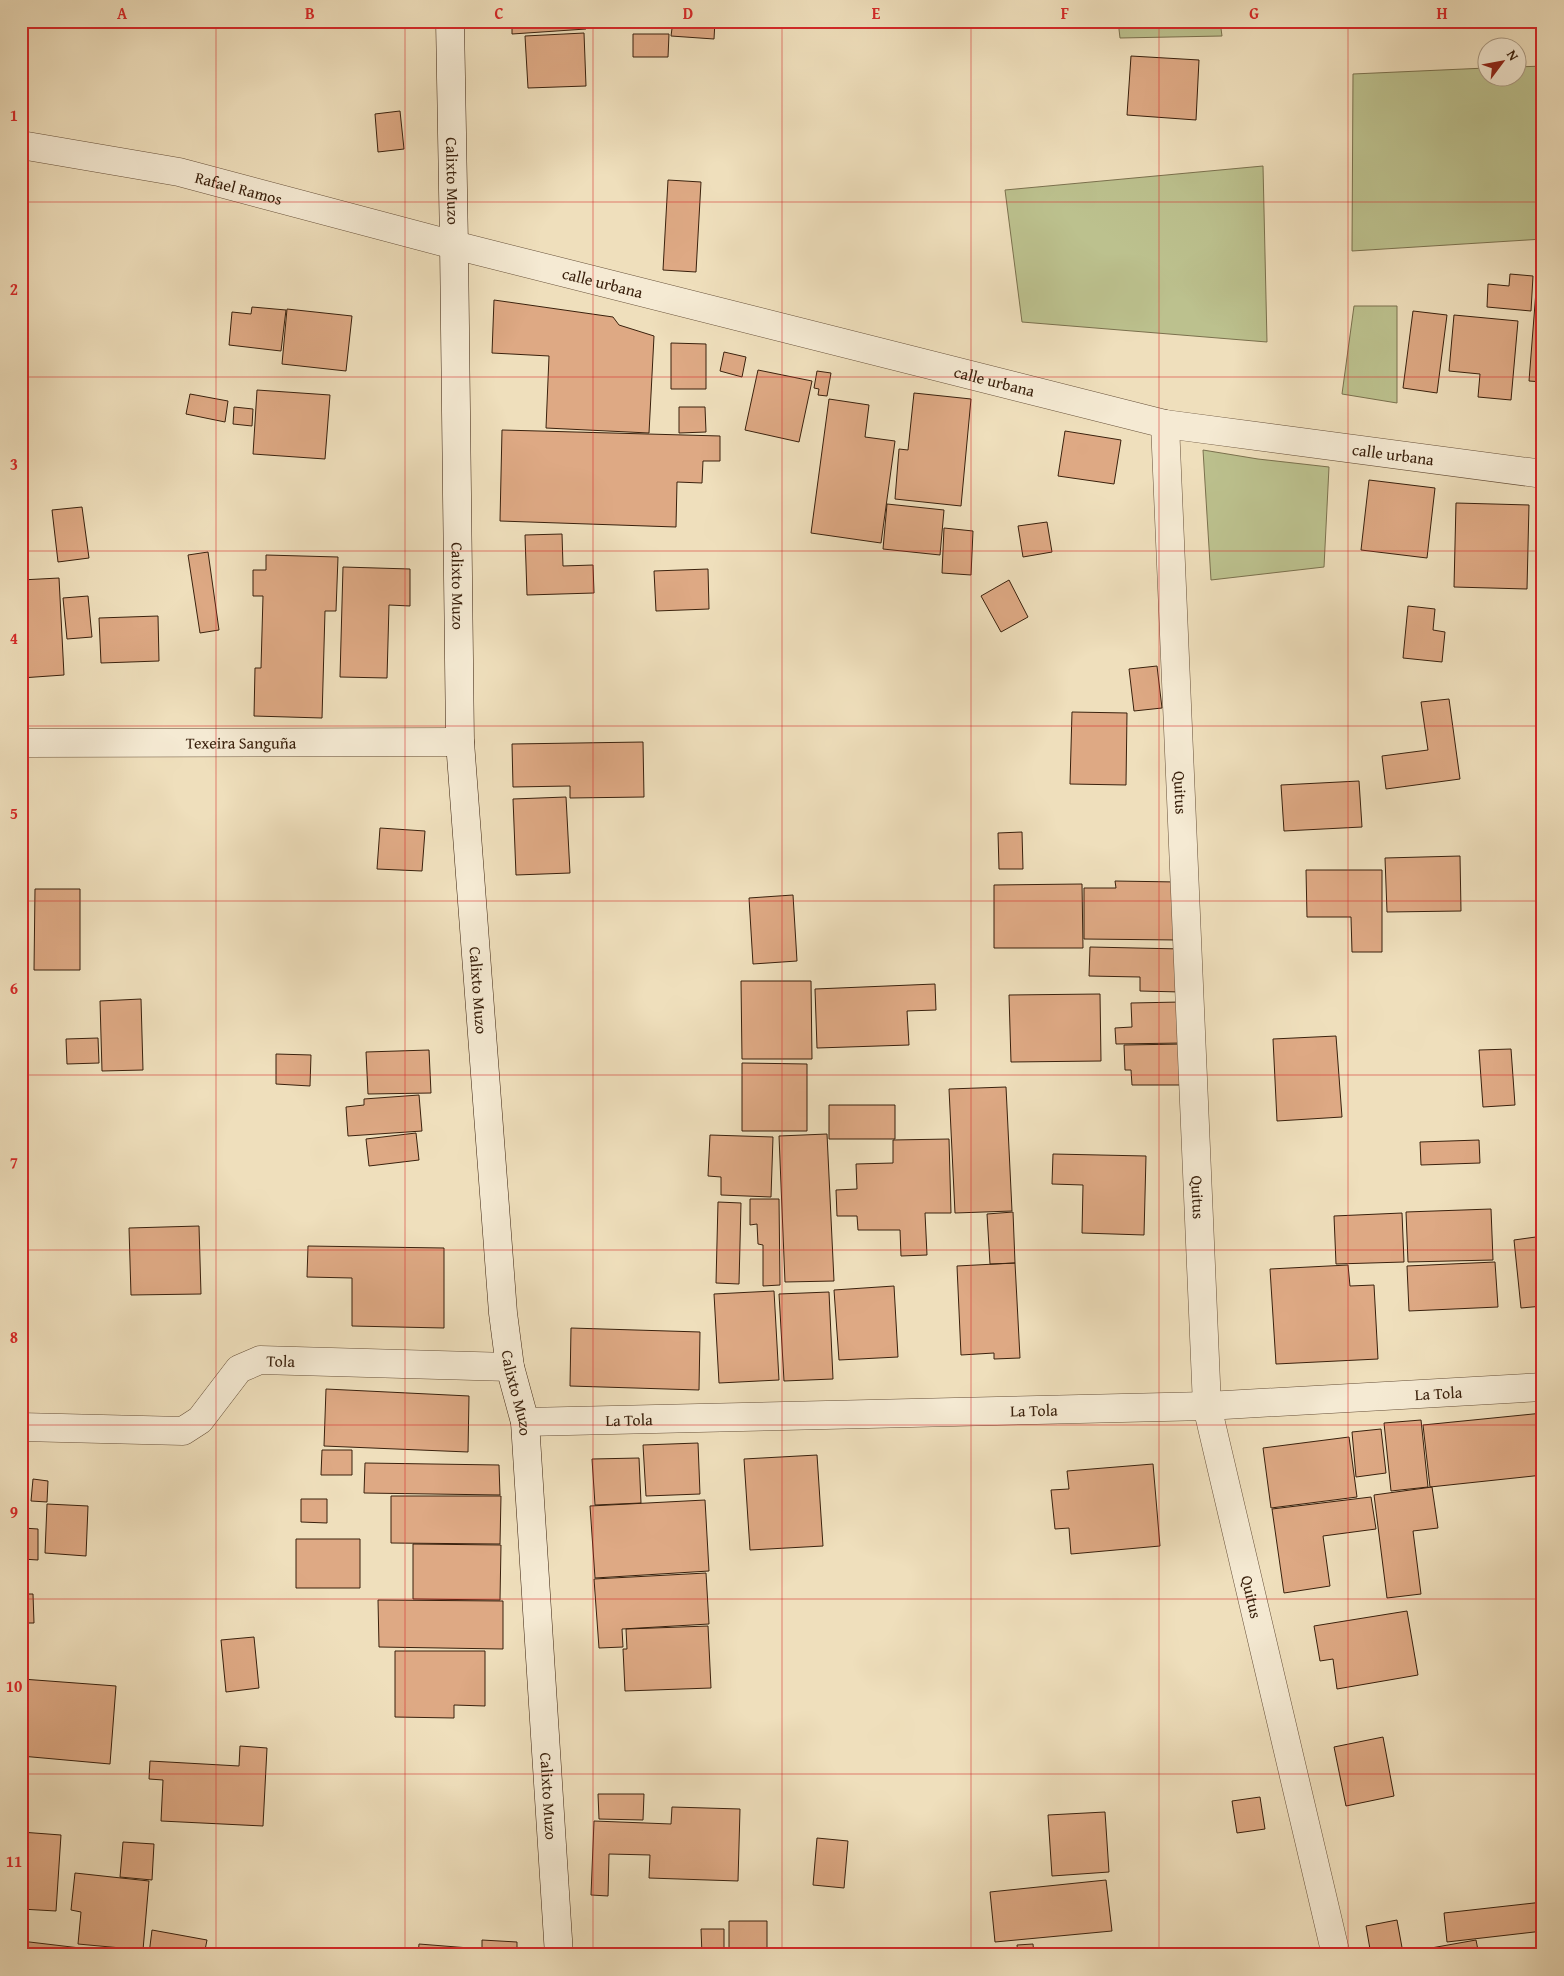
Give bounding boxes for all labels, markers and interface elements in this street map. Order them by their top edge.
text: A [117,1,128,25]
text: B [305,1,315,25]
text: C [494,1,504,25]
text: D [683,1,693,25]
text: E [872,1,881,25]
text: F [1061,1,1069,25]
text: G [1249,1,1259,25]
text: H [1436,1,1448,25]
north arrow [1476,38,1526,88]
text: N [1502,46,1524,65]
text: 1 [10,103,18,127]
street label: Calixto Muzo [440,137,466,225]
street label: Rafael Ramos [192,165,285,211]
street label: calle urbana [560,261,646,304]
text: 2 [10,277,18,301]
street label: calle urbana [951,359,1038,403]
street label: calle urbana [1351,437,1436,472]
text: 3 [10,452,18,476]
street label: Calixto Muzo [446,542,471,630]
text: 4 [10,626,18,650]
street label: Texeira Sanguña [186,730,297,755]
street label: Quitus [1168,770,1194,815]
text: 5 [10,801,18,825]
street label: Calixto Muzo [463,946,494,1035]
text: 6 [10,976,18,1000]
text: 7 [10,1150,18,1174]
street label: Quitus [1185,1175,1211,1220]
text: 8 [10,1325,18,1349]
street label: Tola [266,1348,296,1373]
street label: Calixto Muzo [496,1349,538,1436]
street label: La Tola [1414,1380,1463,1406]
street label: La Tola [1010,1397,1058,1423]
street label: La Tola [605,1407,653,1432]
text: 9 [10,1500,18,1524]
street label: Quitus [1235,1573,1269,1621]
text: 10 [6,1674,22,1698]
street label: Calixto Muzo [534,1752,564,1841]
text: 11 [6,1849,22,1873]

